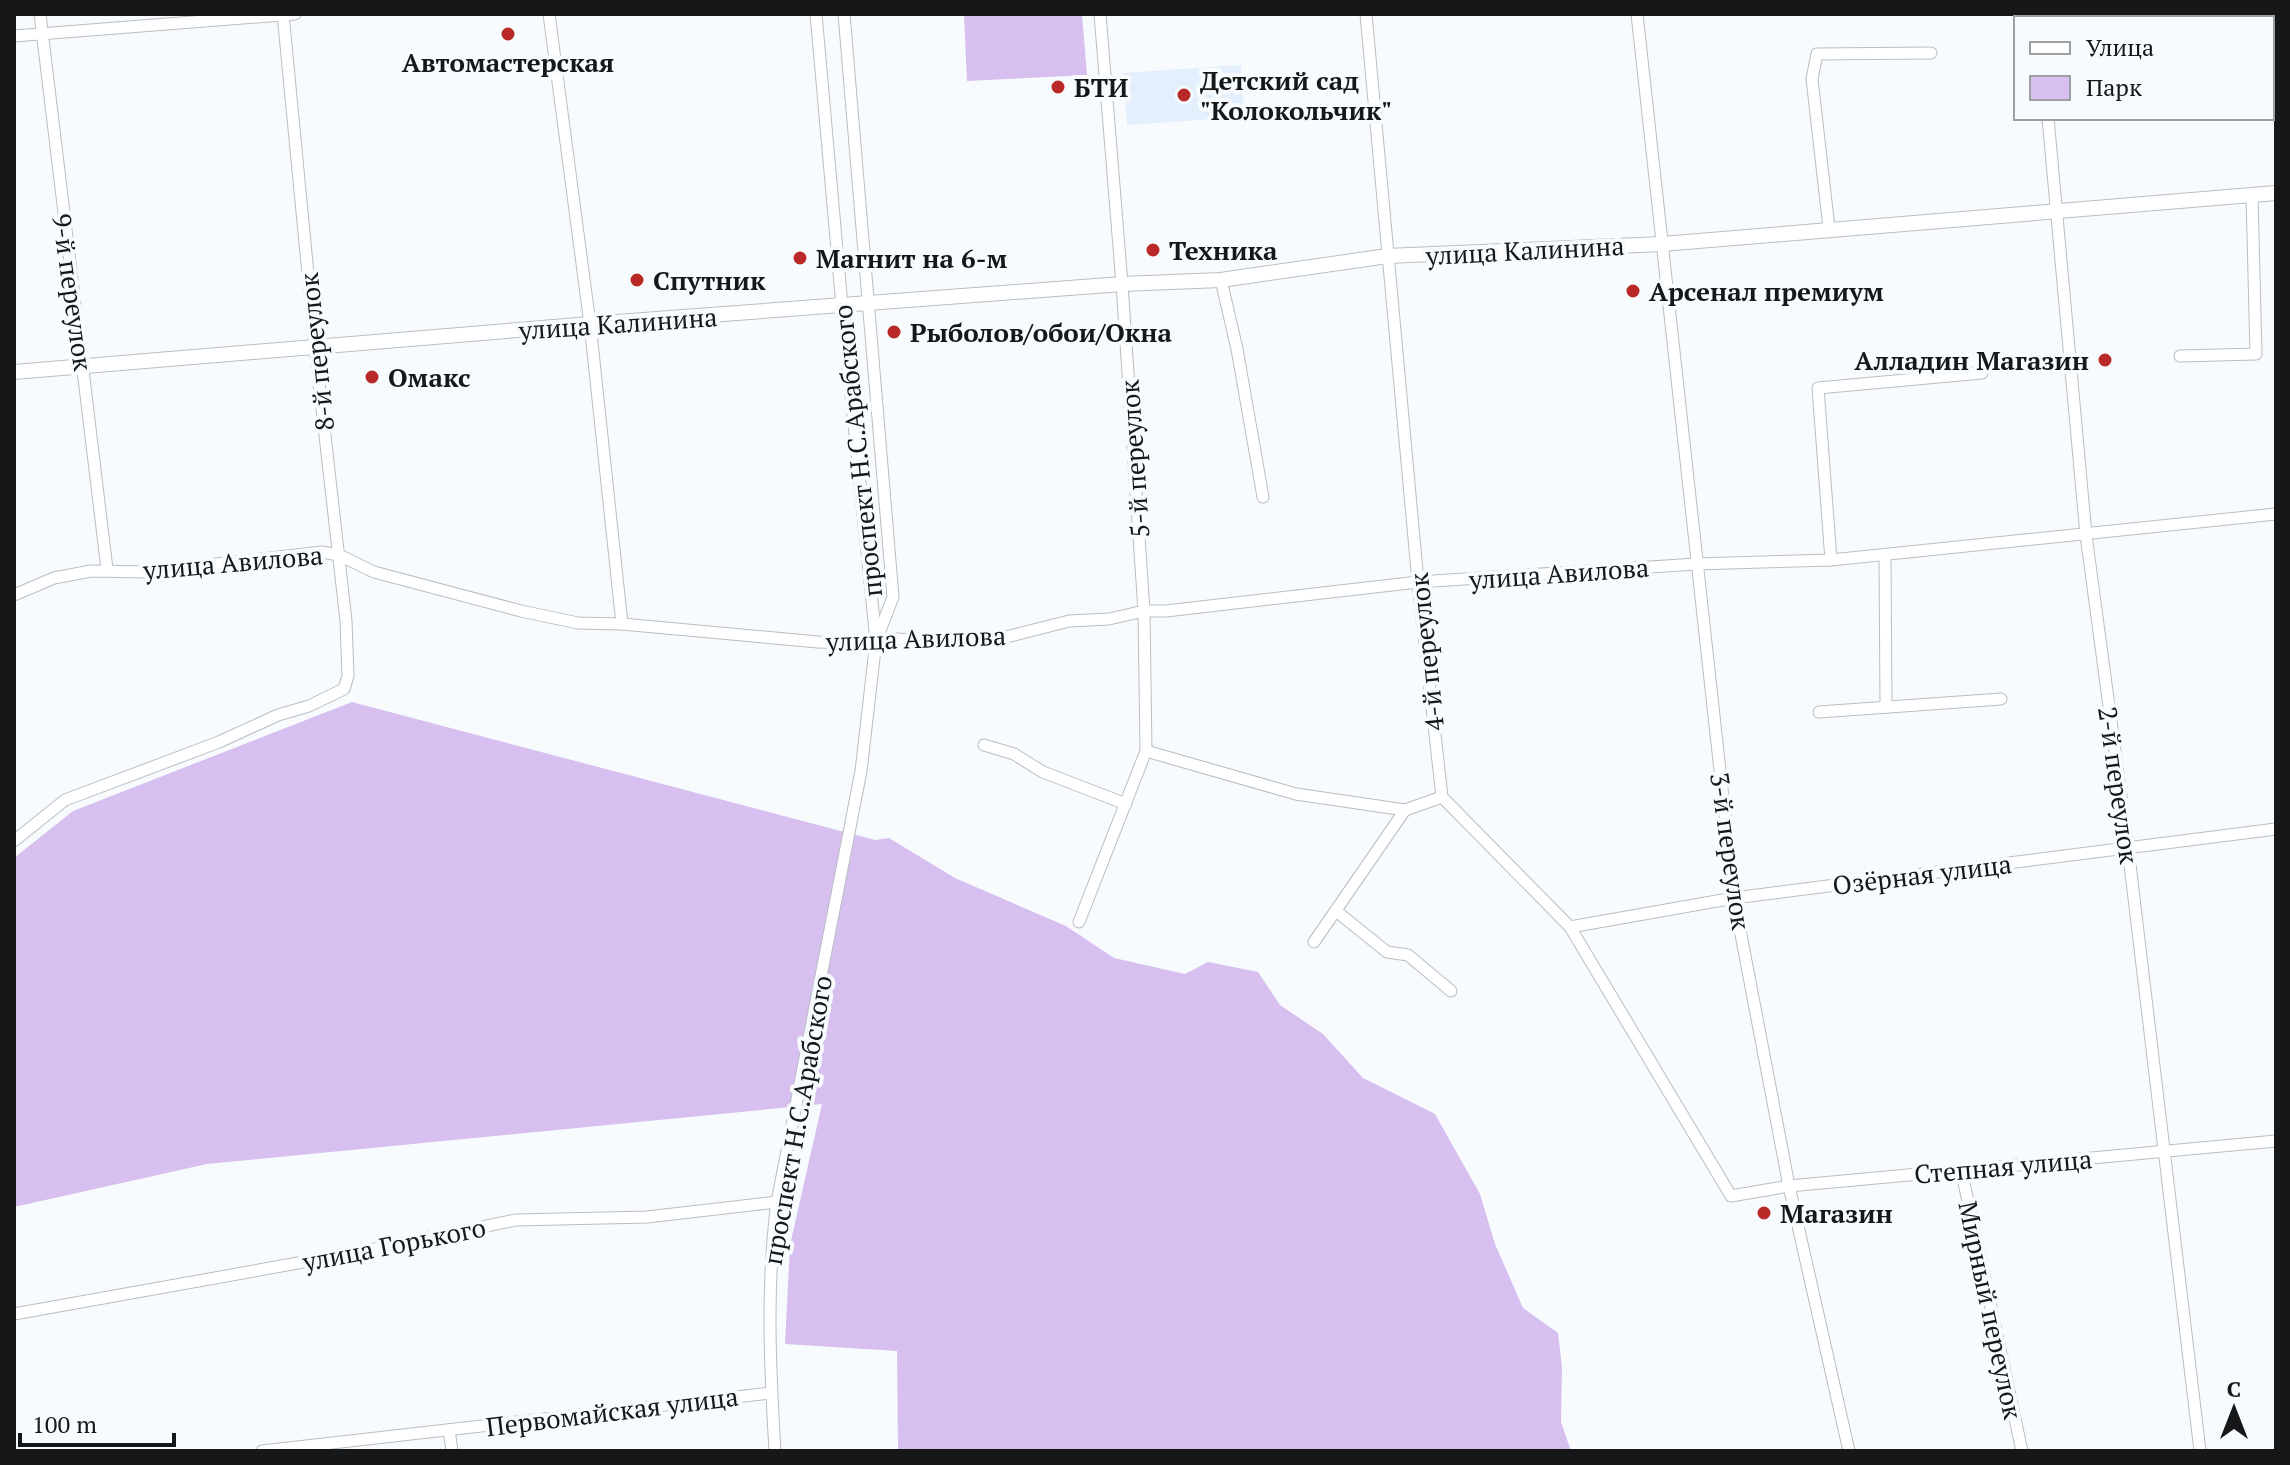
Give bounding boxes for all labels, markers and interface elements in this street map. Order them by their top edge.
legend [2014,16,2274,120]
marker: Автомастерская [499,25,517,43]
text: Улица [2086,31,2154,63]
place label: Автомастерская [402,45,614,79]
place label: Детский сад "Колокольчик" [1200,63,1392,127]
place label: БТИ [1074,70,1128,104]
text: Парк [2086,71,2142,103]
marker: БТИ [1049,78,1067,96]
marker: Детский сад "Колокольчик" [1175,86,1193,104]
street label: 9-й переулок [45,211,101,374]
street label: улица Калинина [1424,228,1625,272]
place label: Техника [1169,233,1278,267]
place label: Магнит на 6-м [816,241,1007,275]
marker: Техника [1144,241,1162,259]
marker: Магнит на 6-м [791,249,809,267]
place label: Спутник [653,263,766,297]
street label: 8-й переулок [291,270,341,433]
marker: Спутник [628,271,646,289]
place label: Арсенал премиум [1649,274,1884,308]
marker: Арсенал премиум [1624,282,1642,300]
street label: улица Калинина [517,299,718,347]
street label: проспект Н.С.Арабского [825,303,889,599]
place label: Рыболов/обои/Окна [910,315,1172,349]
marker: Рыболов/обои/Окна [885,323,903,341]
place label: Алладин Магазин [1854,343,2089,377]
marker: Алладин Магазин [2096,351,2114,369]
place label: Омакс [388,360,471,394]
marker: Омакс [363,368,381,386]
street label: 5-й переулок [1111,378,1156,539]
street label: улица Авилова [141,537,324,587]
street label: улица Авилова [1467,550,1650,596]
street label: 4-й переулок [1401,570,1451,733]
street label: улица Авилова [824,618,1007,658]
street label: 2-й переулок [2091,704,2147,867]
street label: 3-й переулок [1703,770,1759,933]
street label: Озёрная улица [1831,846,2013,902]
street label: проспект Н.С.Арабского [755,973,839,1267]
street label: Степная улица [1913,1141,2093,1191]
place label: Магазин [1780,1196,1893,1230]
street label: Мирный переулок [1951,1198,2031,1423]
marker: Магазин [1755,1204,1773,1222]
street label: улица Горького [299,1210,488,1279]
north arrow [2194,1369,2274,1449]
text: С [2227,1374,2241,1403]
street label: Первомайская улица [484,1379,740,1443]
scale bar [20,1397,174,1447]
text: 100 m [32,1408,97,1440]

